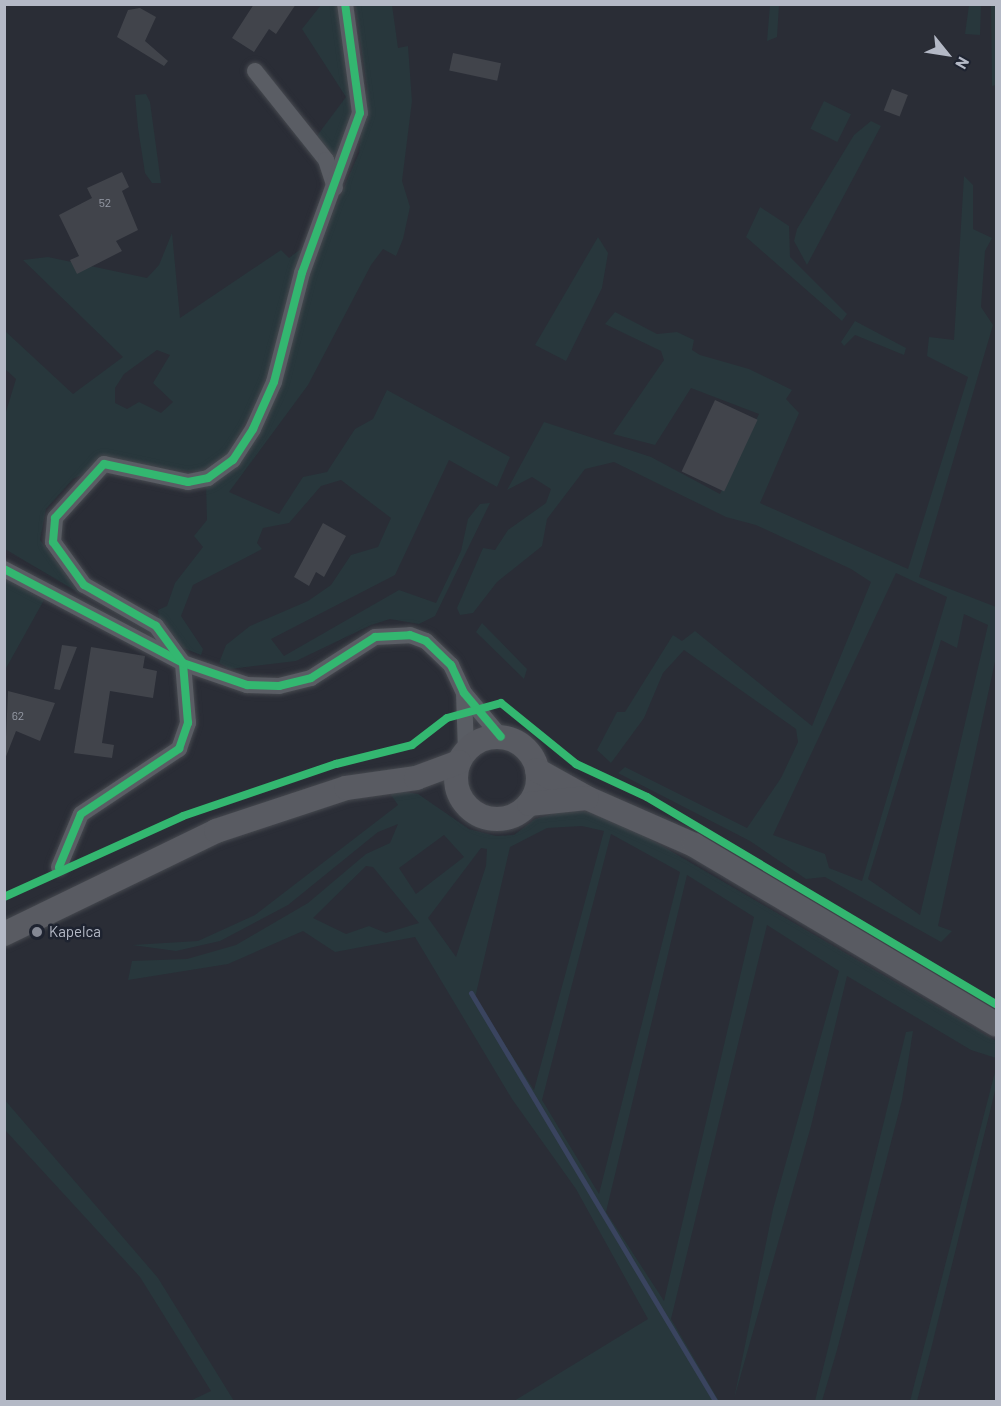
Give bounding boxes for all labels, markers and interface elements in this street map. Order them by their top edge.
north arrow [917,24,977,84]
text: N [952,54,974,73]
house number: 52 [99,196,111,210]
house number: 62 [12,709,24,723]
place label: Kapelca [49,923,101,941]
marker: Kapelca [30,925,44,939]

